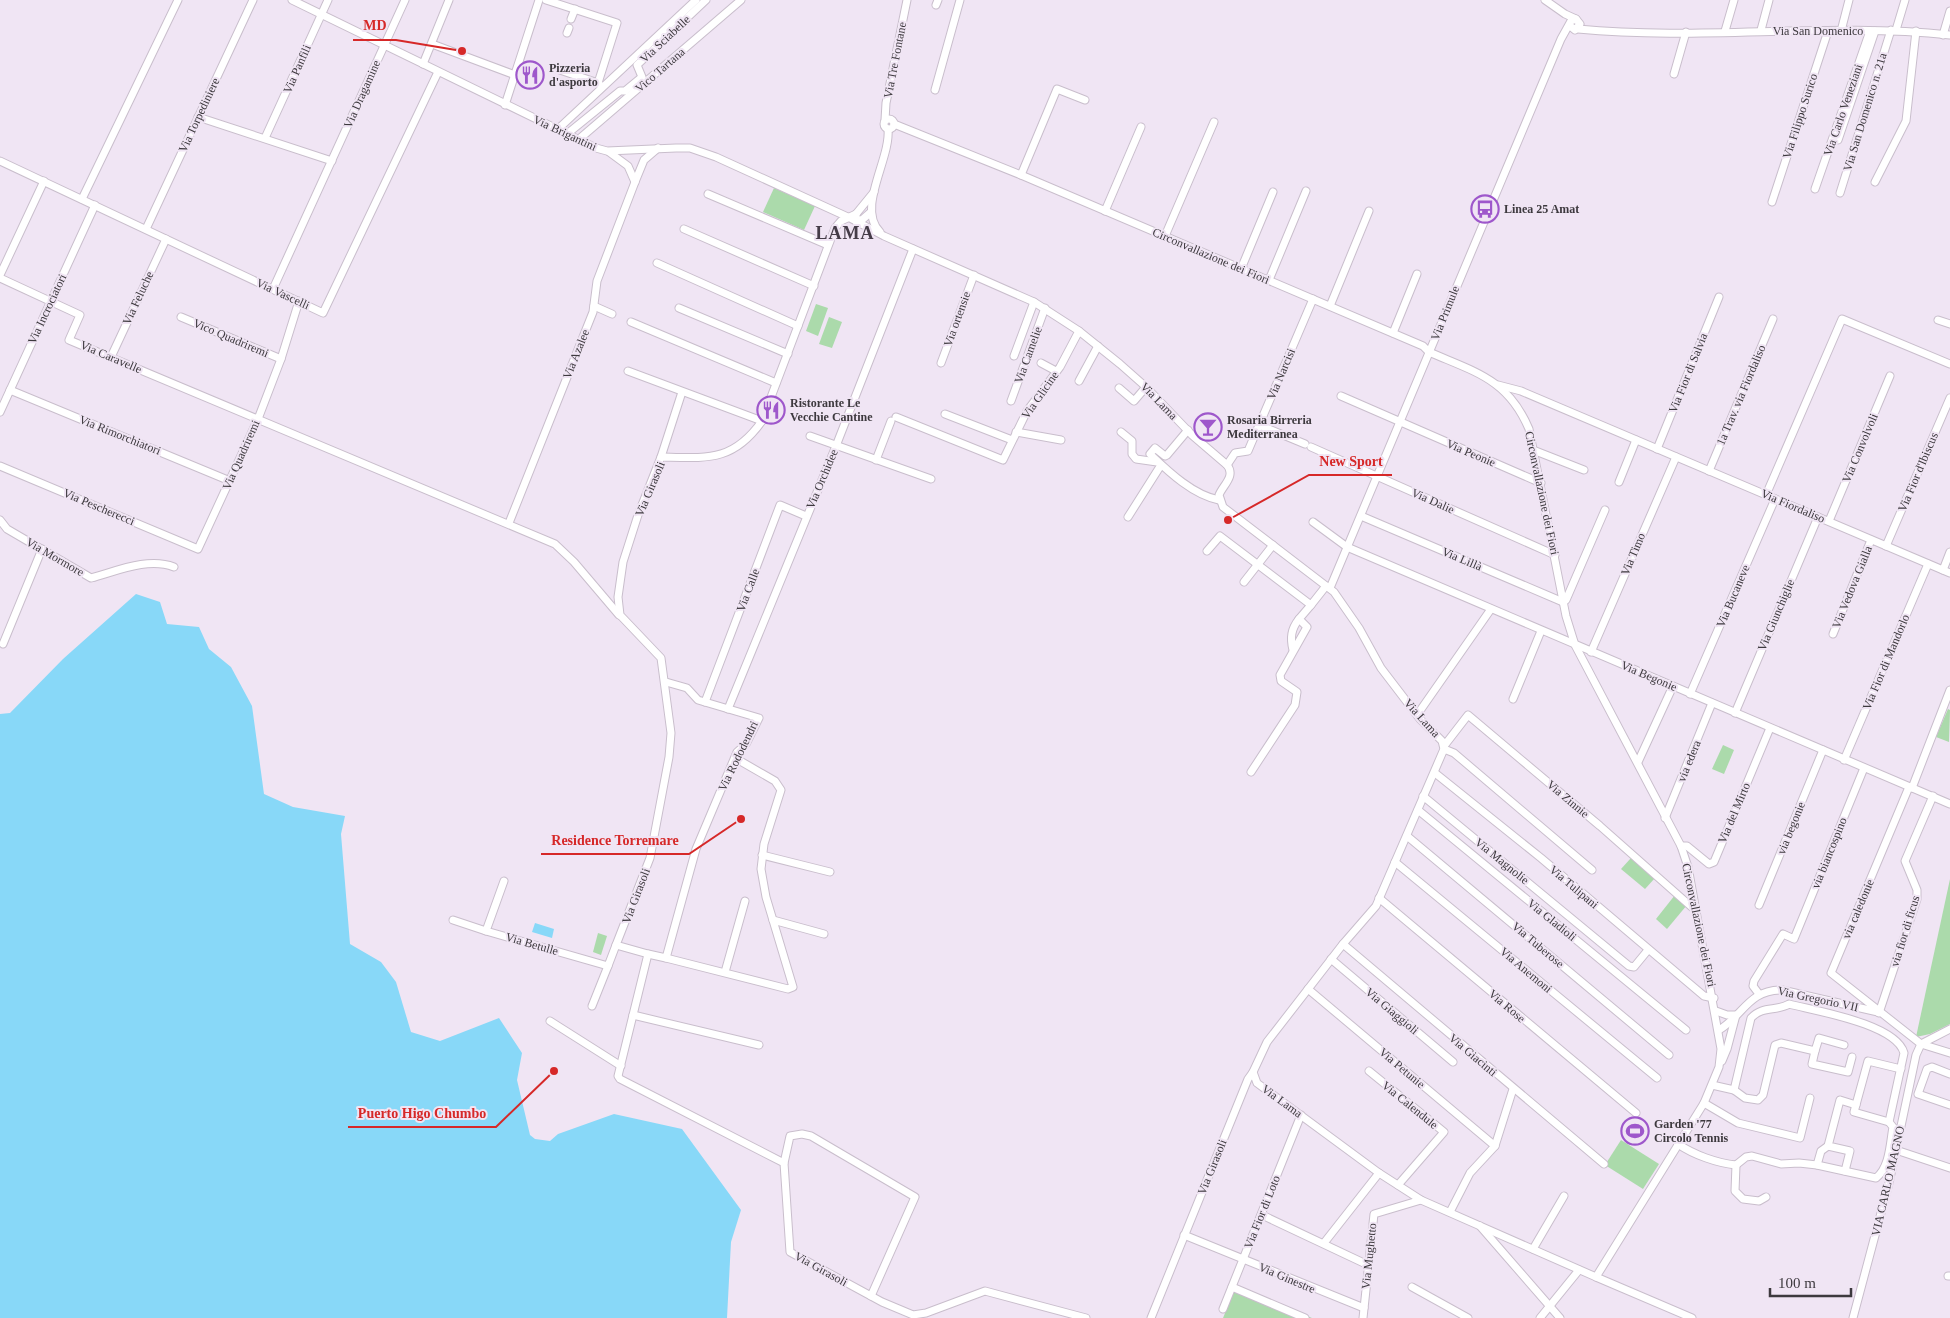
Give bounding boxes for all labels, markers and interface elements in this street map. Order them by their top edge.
callout: MD [353,11,396,40]
street label: Via Sciabelle [637,12,693,66]
text: MD [363,18,387,33]
street label: Via Tre Fontane [881,21,909,99]
street label: Via San Domenico [1773,24,1863,38]
street label: Via Panfili [280,42,314,95]
street label: Vico Tartana [632,44,688,95]
street label: Via San Domenico n. 21a [1840,51,1890,173]
street label: Via Dragamine [341,58,383,130]
restaurant icon: Pizzeria d'asporto [515,60,545,90]
place label: Pizzeria d'asporto [549,61,598,89]
street label: Via Carlo Veneziani [1821,62,1866,158]
street label: Via Filippo Surico [1780,72,1820,160]
street label: Via Torpediniere [176,76,222,154]
street label: Via Brigantini [531,112,599,154]
bus stop icon: Linea 25 Amat [1470,194,1500,224]
place label: Linea 25 Amat [1504,202,1579,216]
district label: LAMA [816,223,875,243]
street label: Circonvallazione dei Fiori [1150,225,1272,287]
street label: Via Feluche [119,269,157,327]
street label: Via Incrociatori [25,271,70,346]
street label: Via Vascelli [254,276,313,313]
street label: Via Primule [1428,284,1462,342]
street label: Via ortensie [941,290,973,348]
street label: Vico Quadriremi [191,316,272,361]
street label: Via Camelie [1011,325,1045,385]
street label: Via Azalee [560,327,592,381]
street label: Via Fior di Salvia [1666,330,1711,415]
street label: Via Caravelle [78,338,144,376]
street label: 1a Trav. via Fiordaliso [1713,343,1769,447]
street label: Via Narcisi [1264,346,1298,402]
street label: Via Glicine [1019,368,1061,422]
street label: Via Lama [1138,379,1181,423]
restaurant icon: Ristorante Le Vecchie Cantine [756,395,786,425]
place label: Ristorante Le Vecchie Cantine [790,396,873,424]
street label: Via Convolvoli [1839,411,1881,485]
street label: Via Rimorchiatori [77,412,164,458]
bar icon: Rosaria Birreria Mediterranea [1193,412,1223,442]
place label: Rosaria Birreria Mediterranea [1227,413,1312,441]
street label: Via Quadriremi [219,417,263,492]
street label: Circonvallazione dei Fiori [1522,430,1562,557]
street label: Via Fior d'Ibiscus [1895,430,1941,514]
street label: Via Peonie [1444,436,1498,470]
callout: New Sport [1309,446,1392,475]
street label: Via Orchidee [803,447,841,511]
text: New Sport [1319,454,1383,469]
street label: Via Girasoli [632,459,668,519]
street label: Via Dalie [1409,485,1457,517]
street label: Via Pescherecci [61,486,137,529]
street label: Via Fiordaliso [1759,486,1827,526]
street label: Via Timo [1618,531,1648,577]
street label: Via Mormore [23,535,87,579]
street label: Via Vedova Gialla [1829,543,1875,630]
street label: Via Lillà [1440,544,1485,574]
street label: Via Bucaneve [1713,562,1753,630]
street label: Via Calle [733,567,763,613]
street label: Via Giunchiglie [1755,577,1797,653]
street label: Via Fior di Mandorlo [1860,612,1912,712]
street label: Via Begonie [1619,658,1679,694]
street label: Via Lama [1401,696,1443,741]
street label: Via Rododendri [715,718,761,793]
street label: via edera [1674,738,1704,784]
street label: Via Zinnie [1544,777,1592,821]
street label: Via del Mirto [1715,781,1753,845]
street label: via begonie [1774,800,1808,856]
street label: via biancospino [1808,815,1850,891]
callout: Residence Torremare [541,825,689,854]
text: Residence Torremare [551,833,679,848]
street label: Via Magnolie [1472,835,1532,887]
street label: Via Tulipani [1547,862,1602,912]
street label: Circonvallazione dei Fiori [1679,862,1719,989]
street label: Via Girasoli [619,866,653,926]
street label: via caledonie [1839,877,1877,941]
street label: via fior di ficus [1888,893,1923,968]
street label: Via Gladioli [1525,896,1580,944]
street label: Via Tuberose [1509,919,1567,971]
street label: Via Betulle [504,930,560,958]
street label: Via Anemoni [1497,944,1555,996]
street label: Via Gregorio VII [1776,984,1860,1014]
street label: Via Giaggioli [1363,985,1422,1038]
street label: Via Rose [1486,987,1528,1025]
street label: Via Giacinti [1446,1031,1500,1080]
street label: Via Petunie [1376,1045,1428,1091]
street label: Via Calendule [1379,1078,1441,1132]
street label: Via Lama [1259,1082,1306,1121]
callout: Puerto Higo Chumbo [348,1098,496,1127]
text: Puerto Higo Chumbo [358,1106,486,1121]
sports icon: Garden '77 Circolo Tennis [1620,1116,1650,1146]
place label: Garden '77 Circolo Tennis [1654,1117,1728,1145]
street label: VIA CARLO MAGNO [1869,1124,1908,1237]
street label: Via Girasoli [1195,1137,1230,1197]
street label: Via Fior di Loto [1241,1173,1283,1251]
street label: Via Mughetto [1359,1222,1379,1290]
street label: Via Girasoli [792,1249,850,1290]
street label: Via Ginestre [1257,1260,1317,1296]
scale bar [1770,1266,1851,1298]
text: 100 m [1778,1275,1816,1291]

